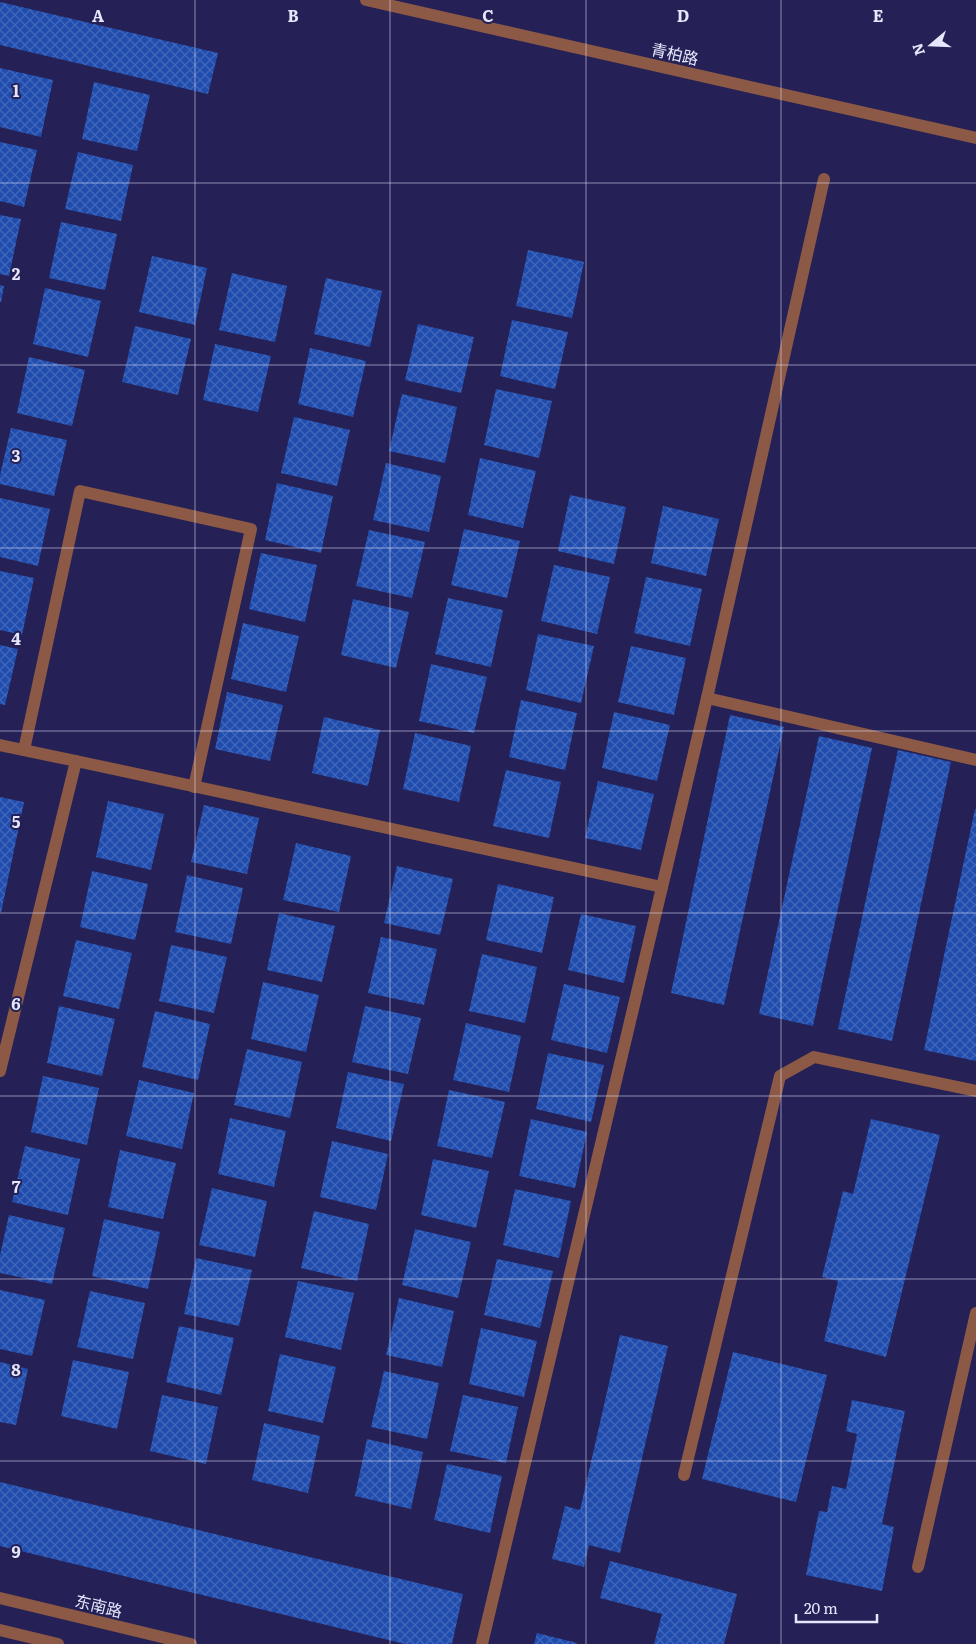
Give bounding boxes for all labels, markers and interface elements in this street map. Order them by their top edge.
text: A [92,3,104,27]
text: B [287,3,299,27]
text: C [482,3,494,27]
text: D [677,3,689,27]
text: E [873,3,884,27]
north arrow [906,20,956,70]
street label: 青柏路 [649,36,701,70]
text: N [906,41,929,58]
text: 1 [13,78,20,102]
text: 2 [12,261,21,285]
text: 3 [12,443,21,467]
text: 4 [11,626,21,650]
text: 5 [12,809,21,833]
text: 6 [11,991,21,1015]
text: 7 [12,1174,21,1198]
text: 8 [11,1357,21,1381]
text: 9 [11,1539,21,1563]
street label: 东南路 [73,1588,125,1622]
scale bar [796,1592,877,1624]
text: 20 m [804,1596,838,1619]

